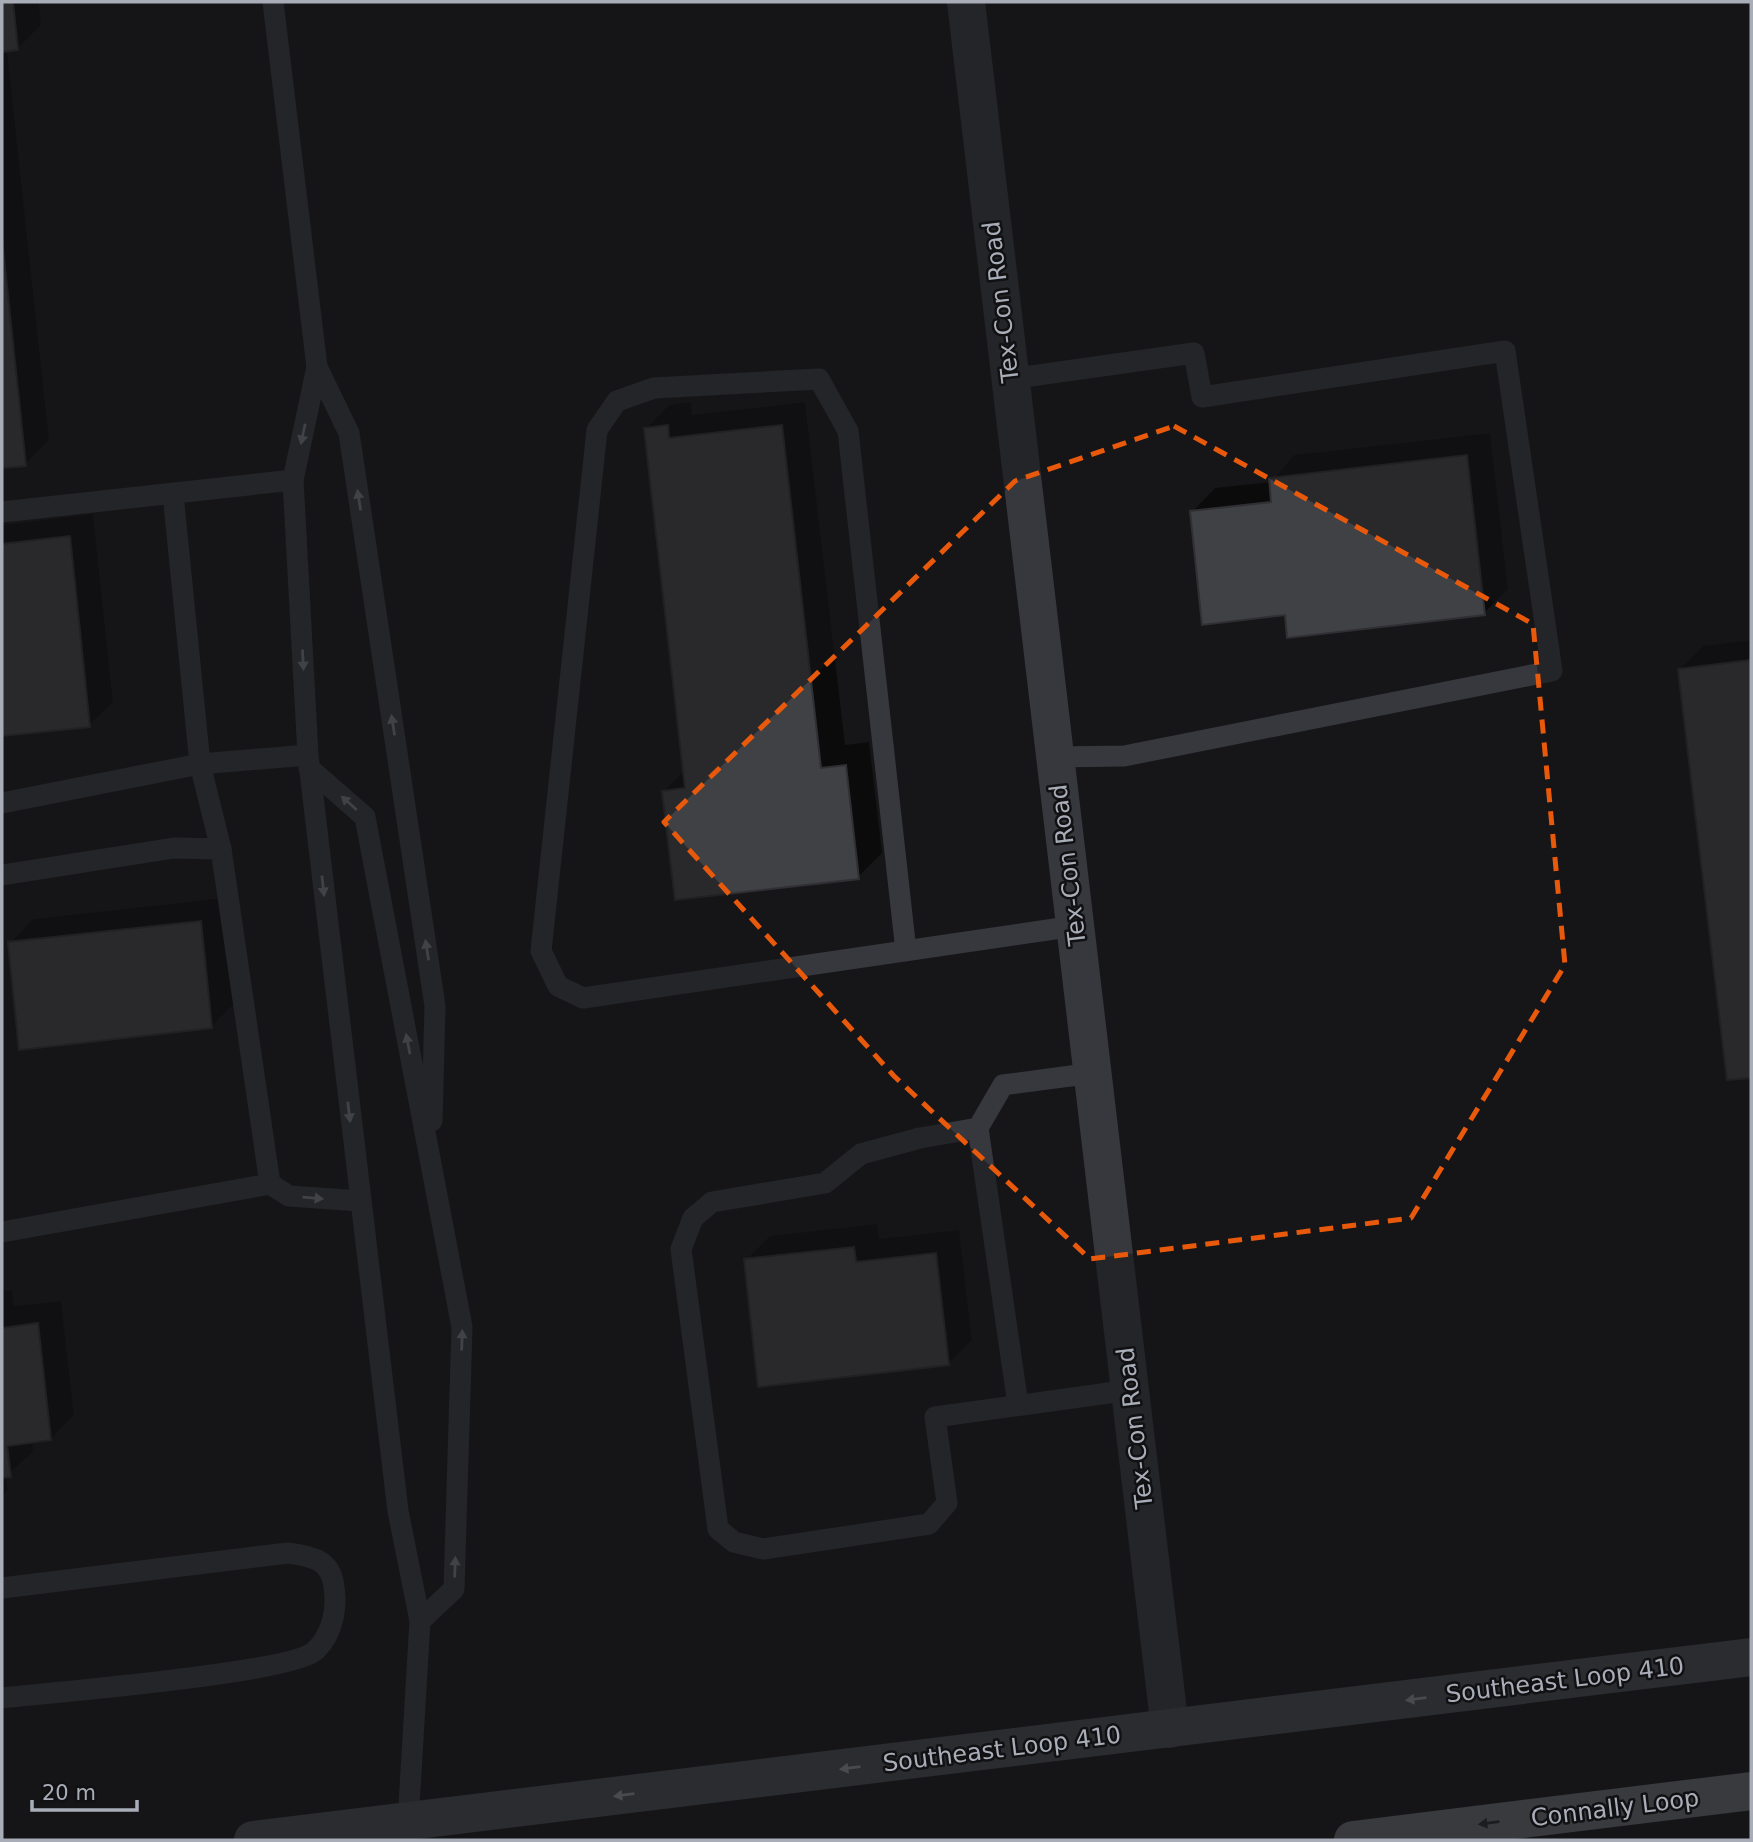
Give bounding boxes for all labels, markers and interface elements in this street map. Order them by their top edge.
street label: Tex-Con Road [977,220,1025,385]
one-way arrow [298,423,309,445]
one-way arrow [353,489,364,511]
one-way arrow [297,649,308,671]
one-way arrow [387,714,398,736]
street label: Tex-Con Road [1044,783,1092,948]
one-way arrow [340,795,358,811]
one-way arrow [317,876,328,898]
one-way arrow [421,939,432,961]
one-way arrow [403,1033,414,1055]
one-way arrow [343,1102,354,1124]
one-way arrow [302,1193,324,1204]
one-way arrow [456,1329,468,1351]
street label: Tex-Con Road [1111,1346,1159,1511]
one-way arrow [449,1556,461,1578]
street label: Southeast Loop 410 [1444,1651,1686,1709]
one-way arrow [1405,1693,1427,1704]
street label: Southeast Loop 410 [881,1720,1123,1778]
one-way arrow [839,1763,861,1774]
scale bar [32,1769,136,1813]
text: 20 m [42,1781,96,1805]
street label: Connally Loop [1529,1784,1701,1832]
one-way arrow [613,1790,635,1801]
one-way arrow [1478,1818,1500,1829]

